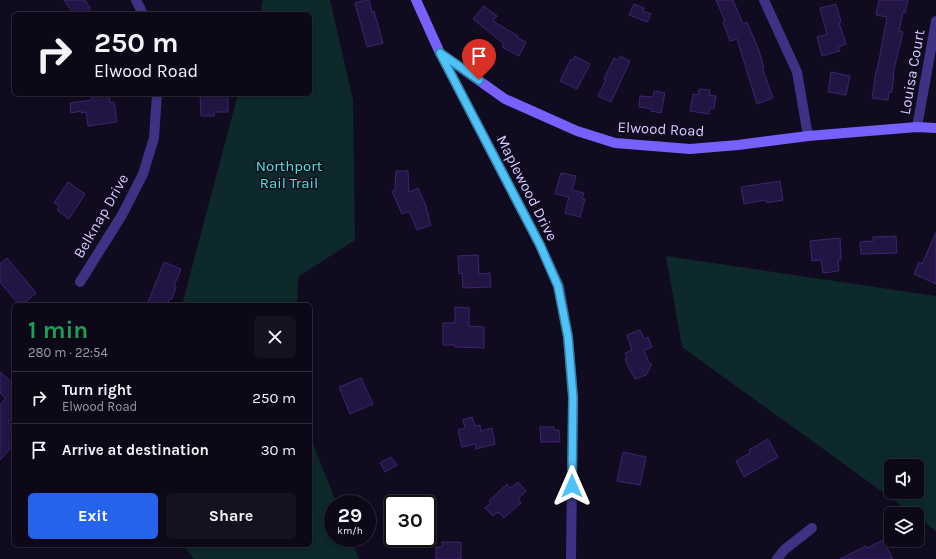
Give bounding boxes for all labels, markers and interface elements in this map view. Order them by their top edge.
text: 250 m [94,26,179,59]
icon: right [28,28,80,80]
street label: Louisa Court [896,28,928,116]
pin [462,39,496,80]
icon: arrive [468,45,490,67]
text: Elwood Road [94,60,198,82]
street label: Elwood Road [617,118,705,140]
street label: Maplewood Drive [493,132,561,244]
park label: Northport Rail Trail [256,157,323,192]
street label: Belknap Drive [70,171,132,261]
text: 1 min [28,316,88,344]
button: close [254,316,296,358]
text: 280 m · 22:54 [28,345,108,360]
text: Turn right [62,381,132,399]
icon: right [28,387,50,409]
text: 250 m [252,389,296,407]
text: Elwood Road [62,399,137,414]
icon: arrive [28,439,50,461]
text: Arrive at destination [62,441,209,459]
text: 30 m [261,441,296,459]
map controls [884,459,924,547]
button: sound [884,459,924,499]
position arrow [551,465,593,507]
button: Exit [28,493,158,539]
button: Share [166,493,296,539]
speed limit sign: 30 [384,495,436,547]
text: 29 [338,504,362,527]
button: layers [884,507,924,547]
text: km/h [337,525,363,537]

